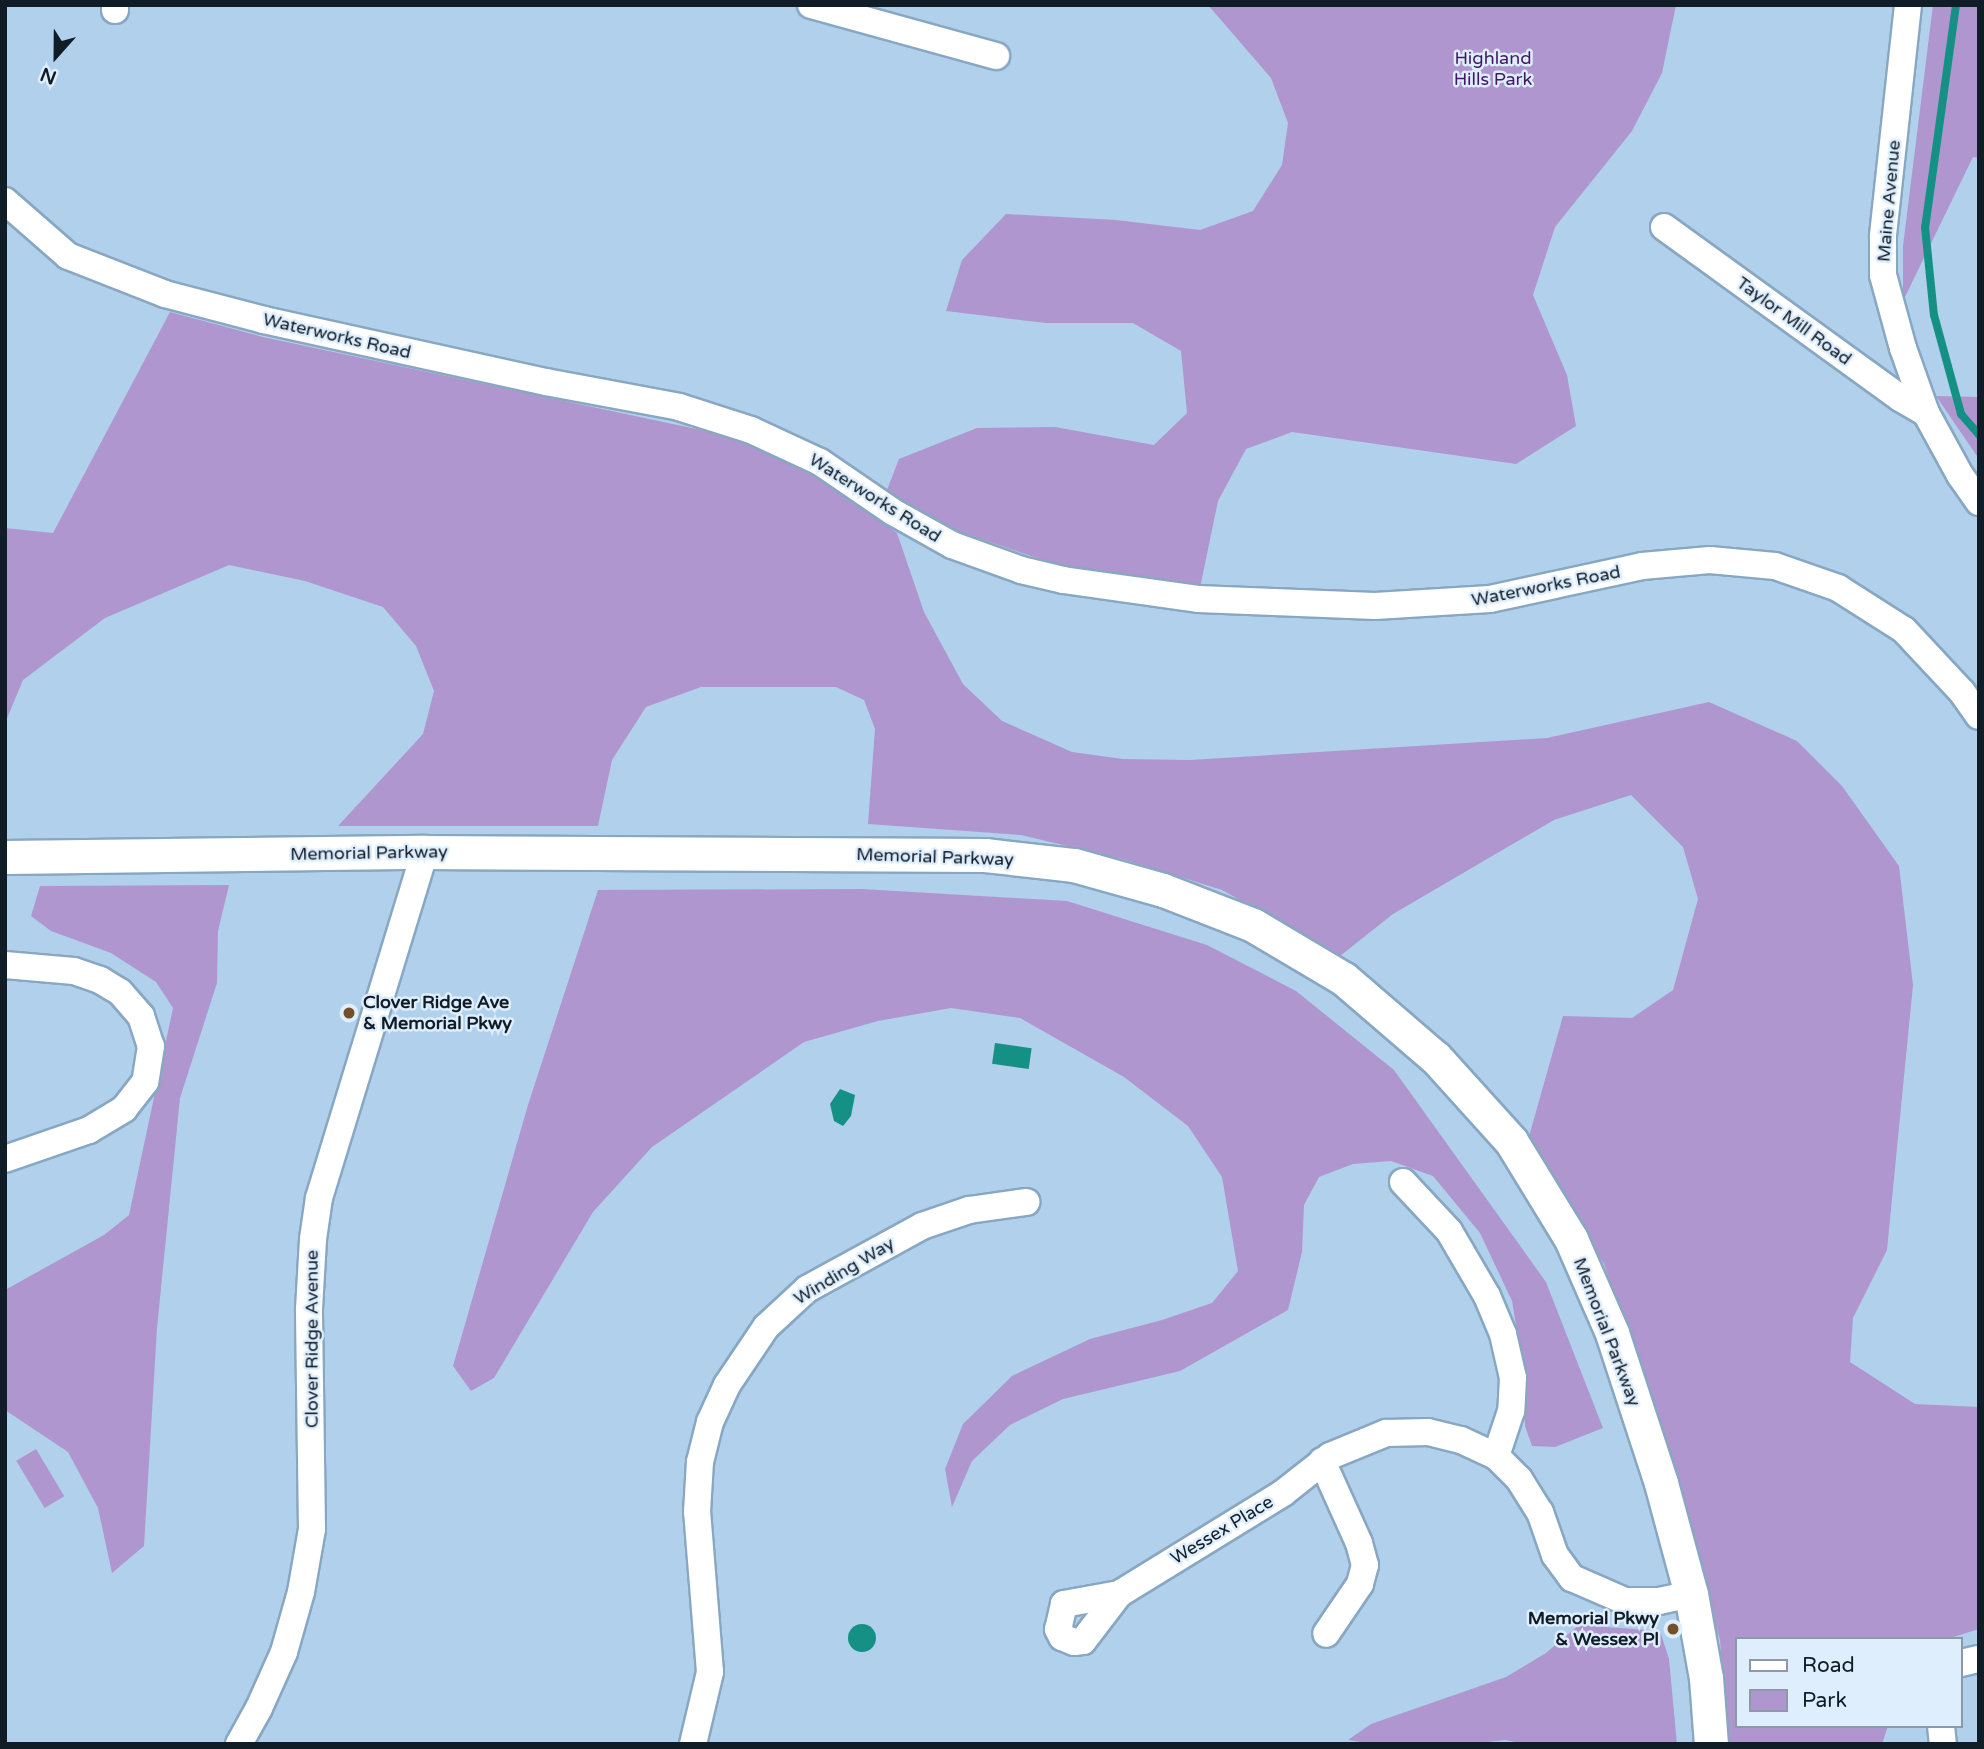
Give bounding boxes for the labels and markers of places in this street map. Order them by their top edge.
place label: Clover Ridge Ave & Memorial Pkwy [363,992,512,1034]
marker: Clover Ridge Ave & Memorial Pkwy [341,1005,357,1021]
place label: Memorial Pkwy & Wessex Pl [1528,1608,1659,1650]
marker: Memorial Pkwy & Wessex Pl [1665,1621,1681,1637]

